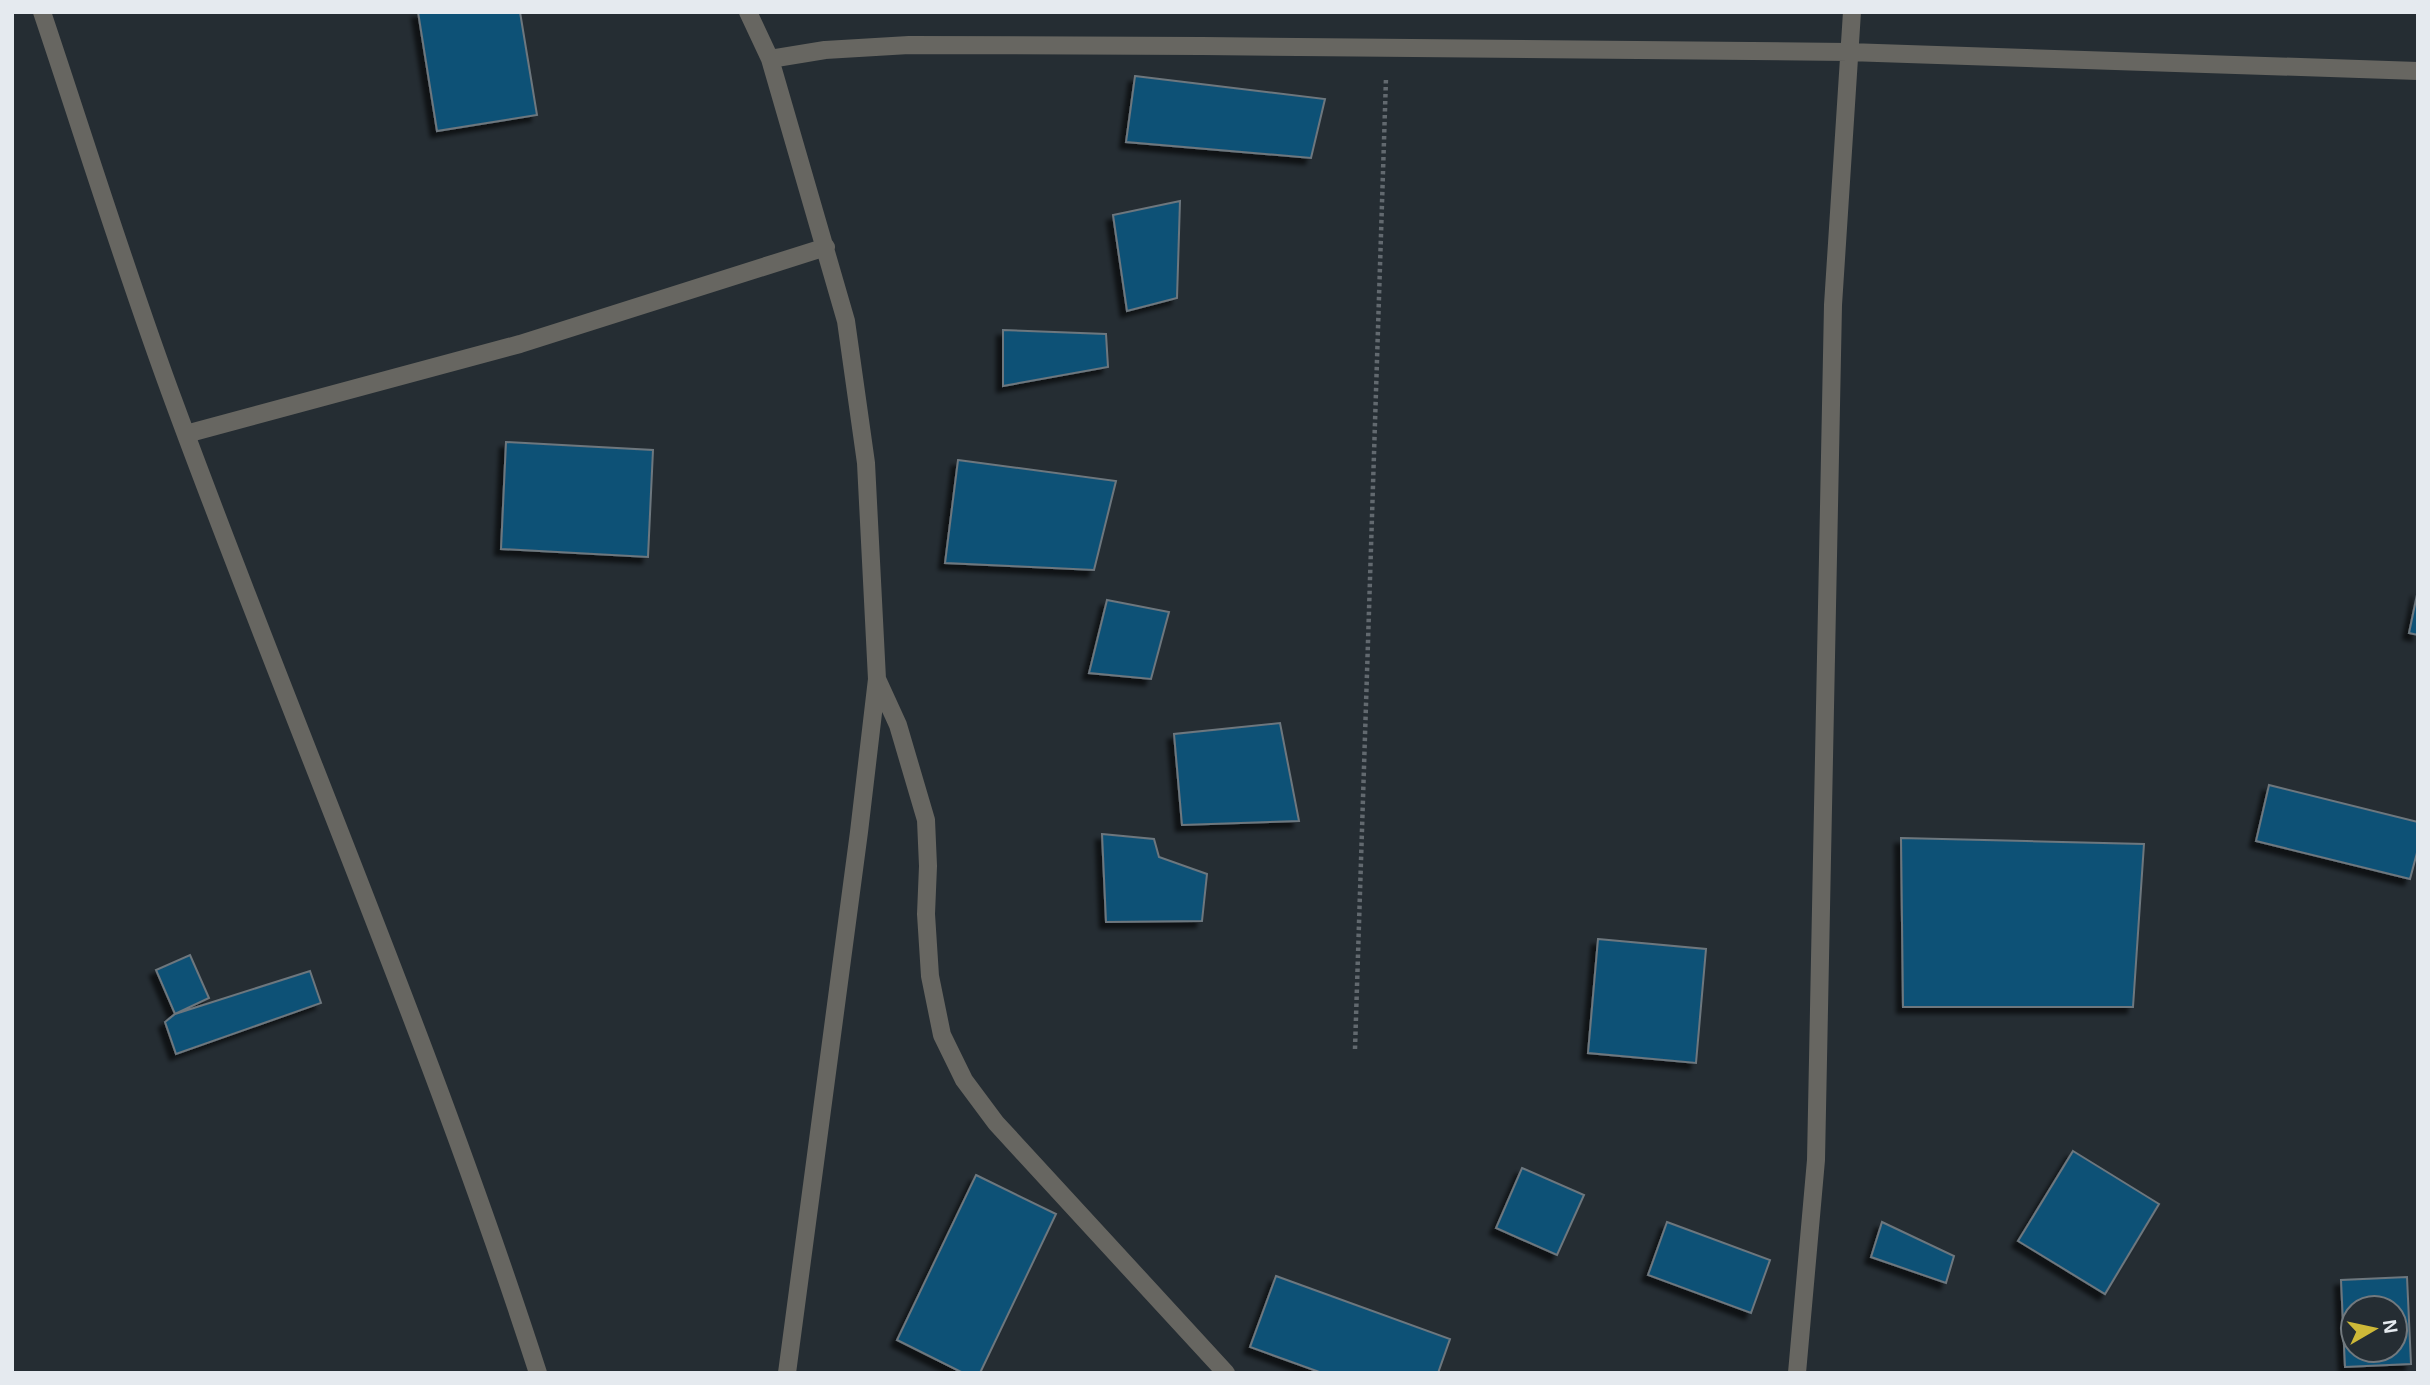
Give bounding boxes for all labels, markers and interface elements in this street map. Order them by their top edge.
north arrow [2339,1294,2409,1364]
text: N [2379,1318,2402,1335]

